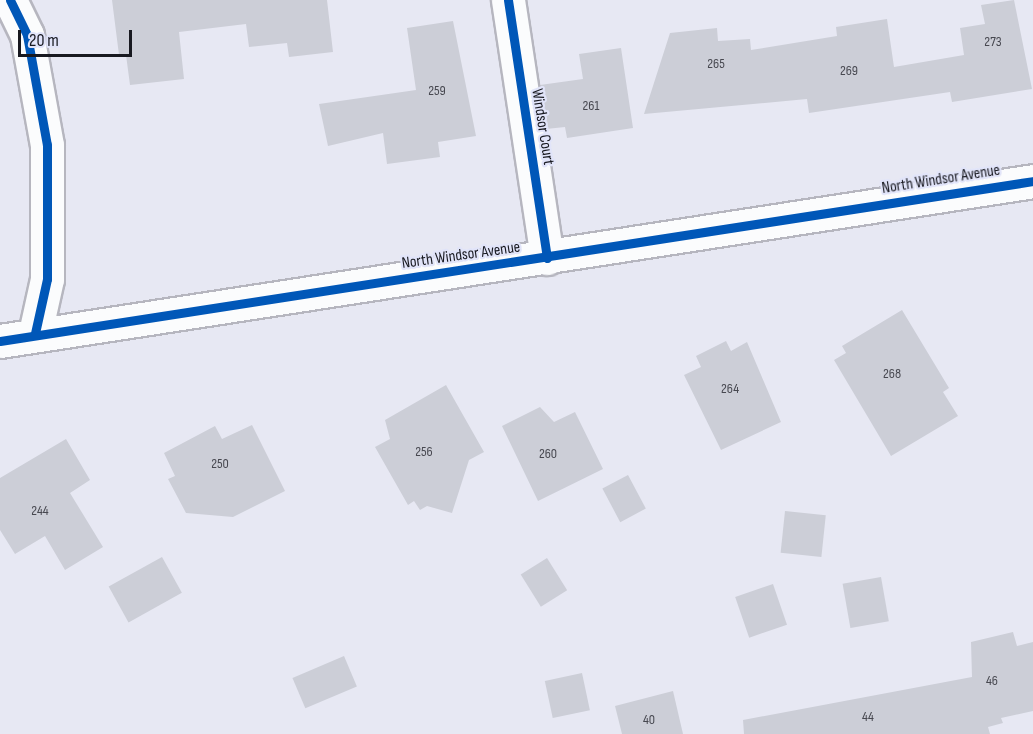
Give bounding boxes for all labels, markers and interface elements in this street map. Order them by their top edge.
scale bar [21,18,135,56]
text: 20 m [29,30,59,51]
house number: 273 [984,34,1002,50]
house number: 265 [707,56,725,72]
house number: 269 [840,63,858,79]
house number: 259 [428,83,446,99]
street label: Windsor Court [526,87,558,167]
house number: 261 [583,98,599,114]
street label: North Windsor Avenue [881,161,1001,199]
street label: North Windsor Avenue [401,238,521,274]
house number: 268 [883,366,901,382]
house number: 264 [721,381,739,397]
house number: 256 [415,444,433,460]
house number: 260 [539,446,557,462]
house number: 250 [211,456,229,472]
house number: 244 [31,503,49,519]
house number: 46 [986,673,998,689]
house number: 44 [862,709,874,725]
house number: 40 [643,712,655,728]

